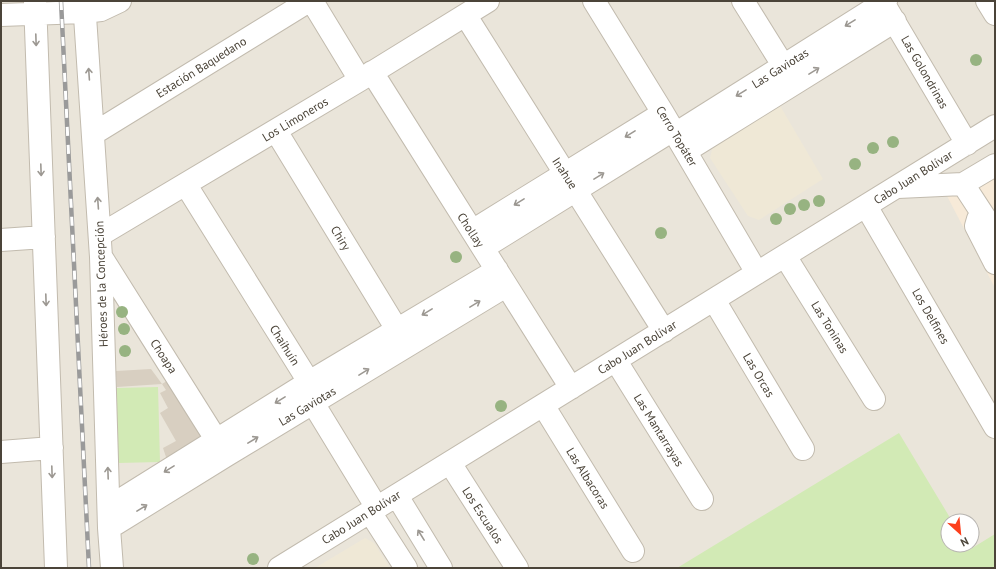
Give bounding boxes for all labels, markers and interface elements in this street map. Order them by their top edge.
one-way arrow [845,19,856,27]
one-way arrow [33,33,40,46]
street label: Estación Baquedano [153,33,249,101]
street label: Las Golondrinas [898,33,952,111]
street label: Las Gaviotas [749,45,811,91]
one-way arrow [808,67,819,75]
one-way arrow [85,68,92,81]
one-way arrow [735,89,747,97]
street label: Los Limoneros [259,94,331,144]
street label: Cerro Topáter [653,103,701,169]
one-way arrow [624,130,636,138]
street label: Cabo Juan Bolívar [871,147,955,207]
street label: Inahue [549,154,581,192]
one-way arrow [38,163,45,176]
one-way arrow [594,171,605,180]
one-way arrow [94,197,101,210]
one-way arrow [514,198,525,206]
street label: Chollay [454,210,488,251]
street label: Héroes de la Concepción [91,221,111,347]
street label: Chiry [328,223,354,253]
street label: Los Delfines [909,285,953,347]
one-way arrow [42,293,50,306]
street label: Las Toninas [808,298,852,356]
one-way arrow [469,300,481,308]
one-way arrow [421,308,433,316]
street label: Cabo Juan Bolívar [595,317,679,377]
street label: Chaihuín [267,322,303,368]
street label: Choapa [147,336,181,376]
street label: Las Orcas [740,350,778,400]
one-way arrow [358,368,369,376]
street label: Las Gaviotas [276,383,338,429]
street label: Las Mantarrayas [631,391,687,469]
one-way arrow [274,397,286,405]
one-way arrow [247,435,259,443]
street label: Las Albacoras [563,445,613,511]
one-way arrow [49,465,56,478]
one-way arrow [164,465,175,473]
one-way arrow [104,467,111,480]
street label: Los Escualos [459,484,507,546]
street label: Cabo Juan Bolívar [319,487,403,547]
one-way arrow [136,503,148,511]
north arrow [940,513,980,553]
one-way arrow [416,529,424,541]
text: N [958,534,971,550]

